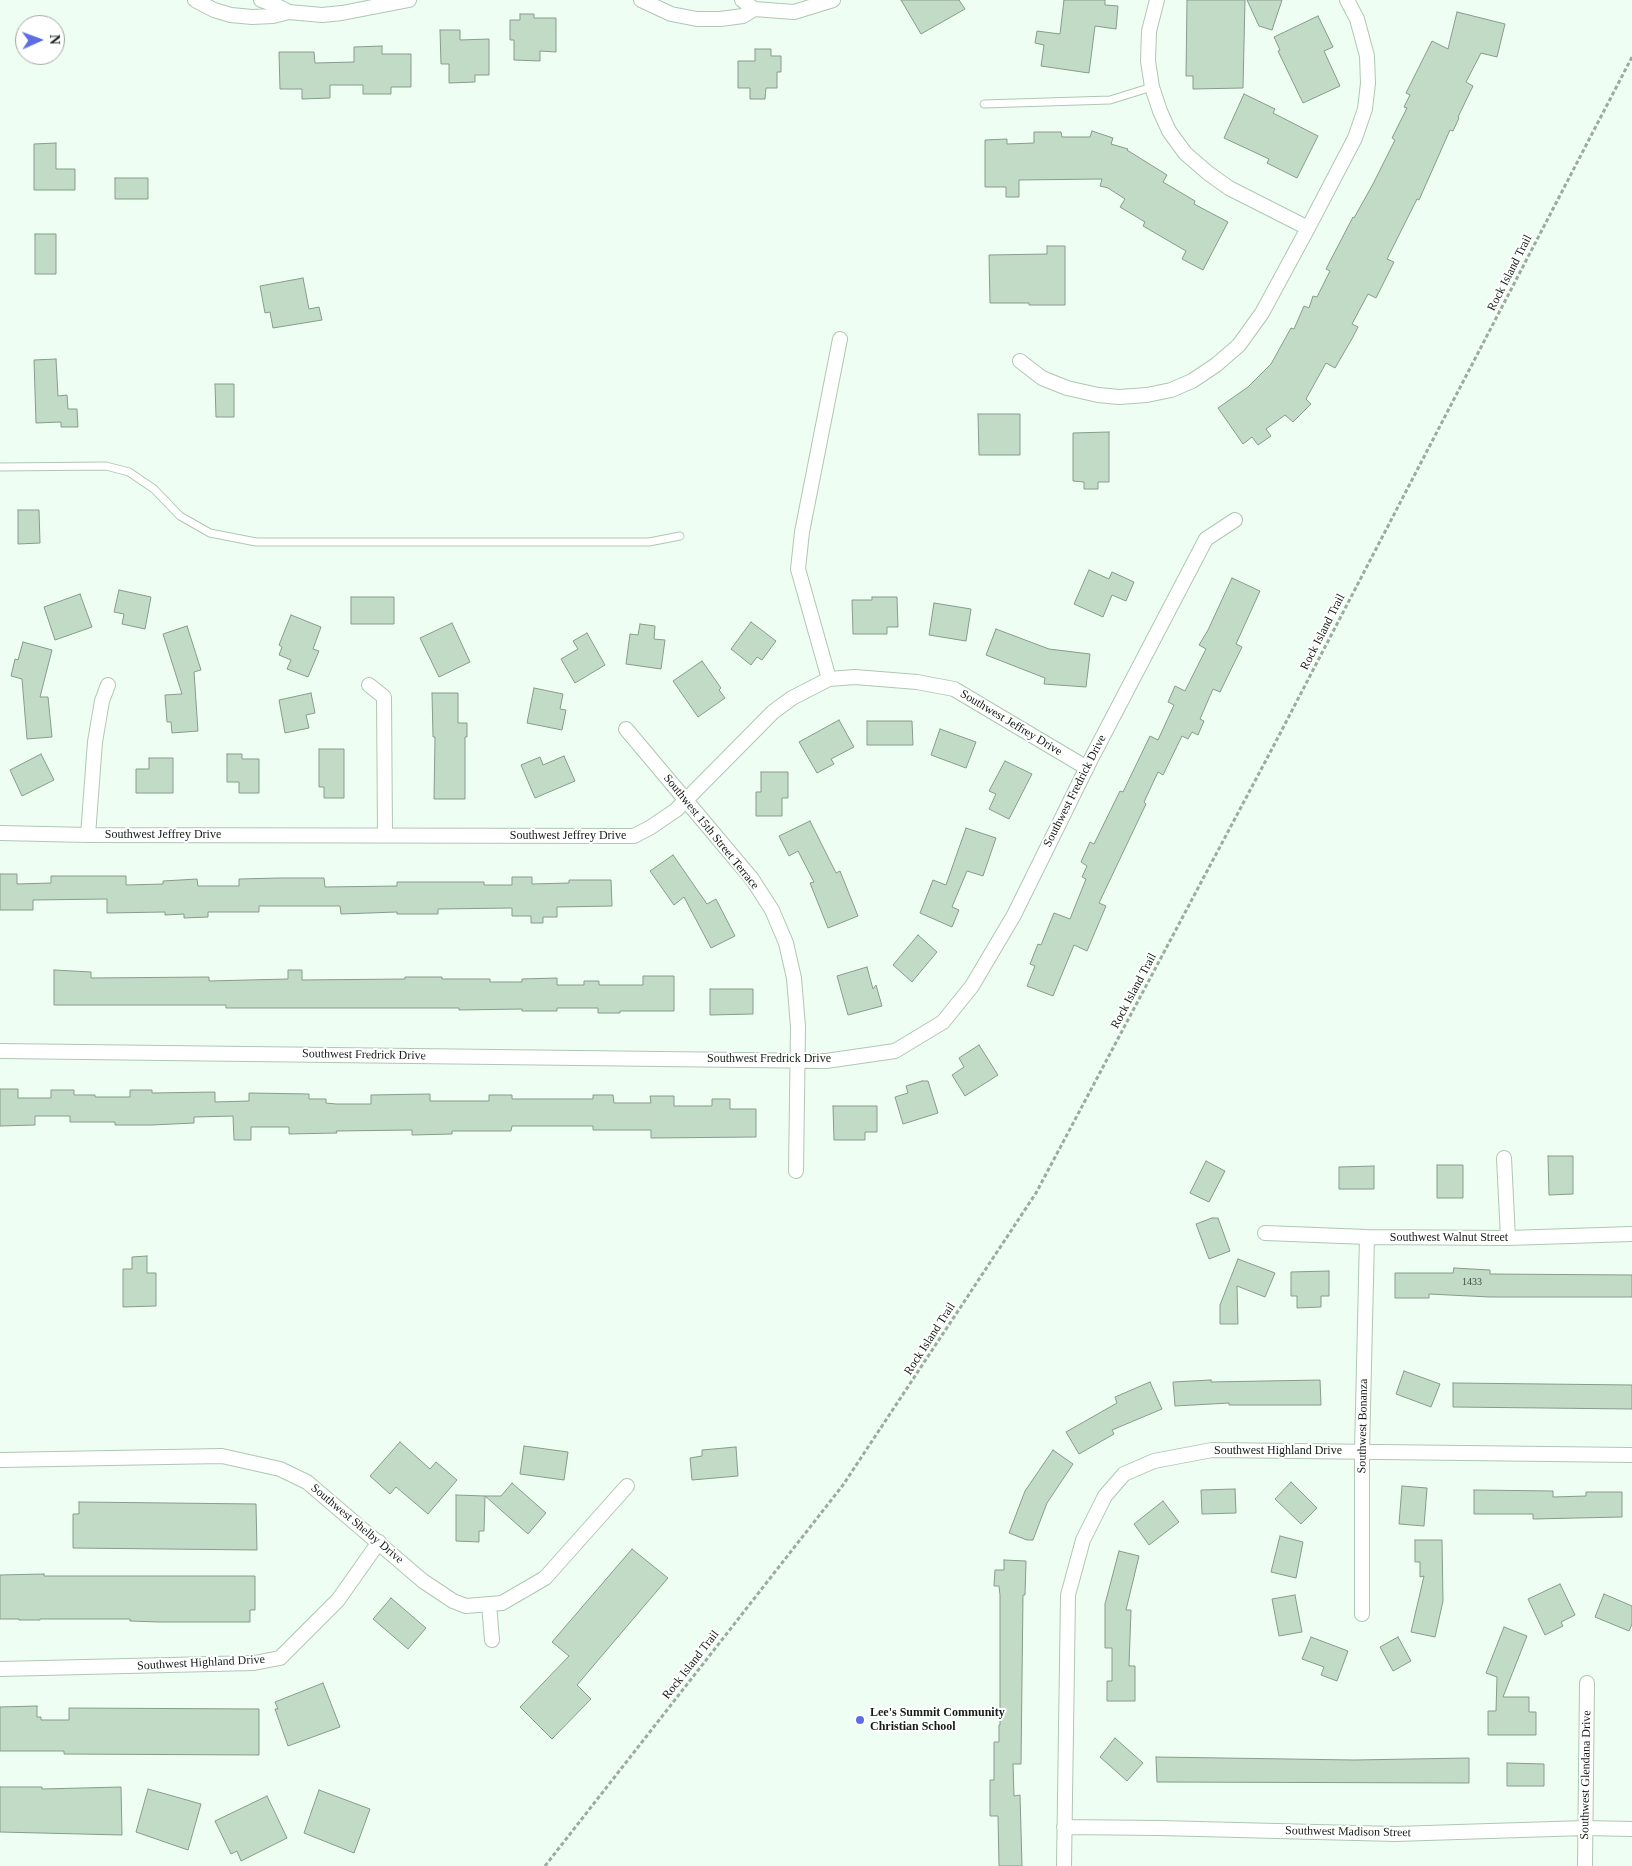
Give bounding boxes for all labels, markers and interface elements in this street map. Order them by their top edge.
north arrow [15,15,65,65]
text: N [47,34,62,45]
street label: Rock Island Trail [1485,233,1535,313]
street label: Rock Island Trail [1298,592,1348,672]
street label: Southwest Jeffrey Drive [957,687,1065,759]
street label: Southwest Fredrick Drive [1040,732,1110,850]
street label: Southwest 15th Street Terrace [660,771,762,893]
street label: Southwest Jeffrey Drive [105,828,221,842]
street label: Southwest Jeffrey Drive [510,829,626,843]
street label: Rock Island Trail [1108,951,1160,1031]
street label: Southwest Fredrick Drive [302,1047,426,1063]
street label: Southwest Fredrick Drive [707,1052,831,1066]
street label: Southwest Walnut Street [1390,1231,1508,1245]
house number: 1433 [1462,1276,1482,1288]
street label: Rock Island Trail [901,1300,959,1378]
street label: Southwest Bonanza [1355,1378,1371,1474]
street label: Southwest Highland Drive [1214,1444,1342,1458]
street label: Southwest Shelby Drive [308,1481,406,1567]
street label: Rock Island Trail [660,1628,722,1702]
street label: Southwest Highland Drive [137,1652,265,1674]
place label: Lee's Summit Community Christian School [870,1706,1005,1734]
street label: Southwest Glendana Drive [1578,1710,1594,1840]
marker: Lee's Summit Community Christian School [854,1714,866,1726]
street label: Southwest Madison Street [1285,1824,1411,1840]

